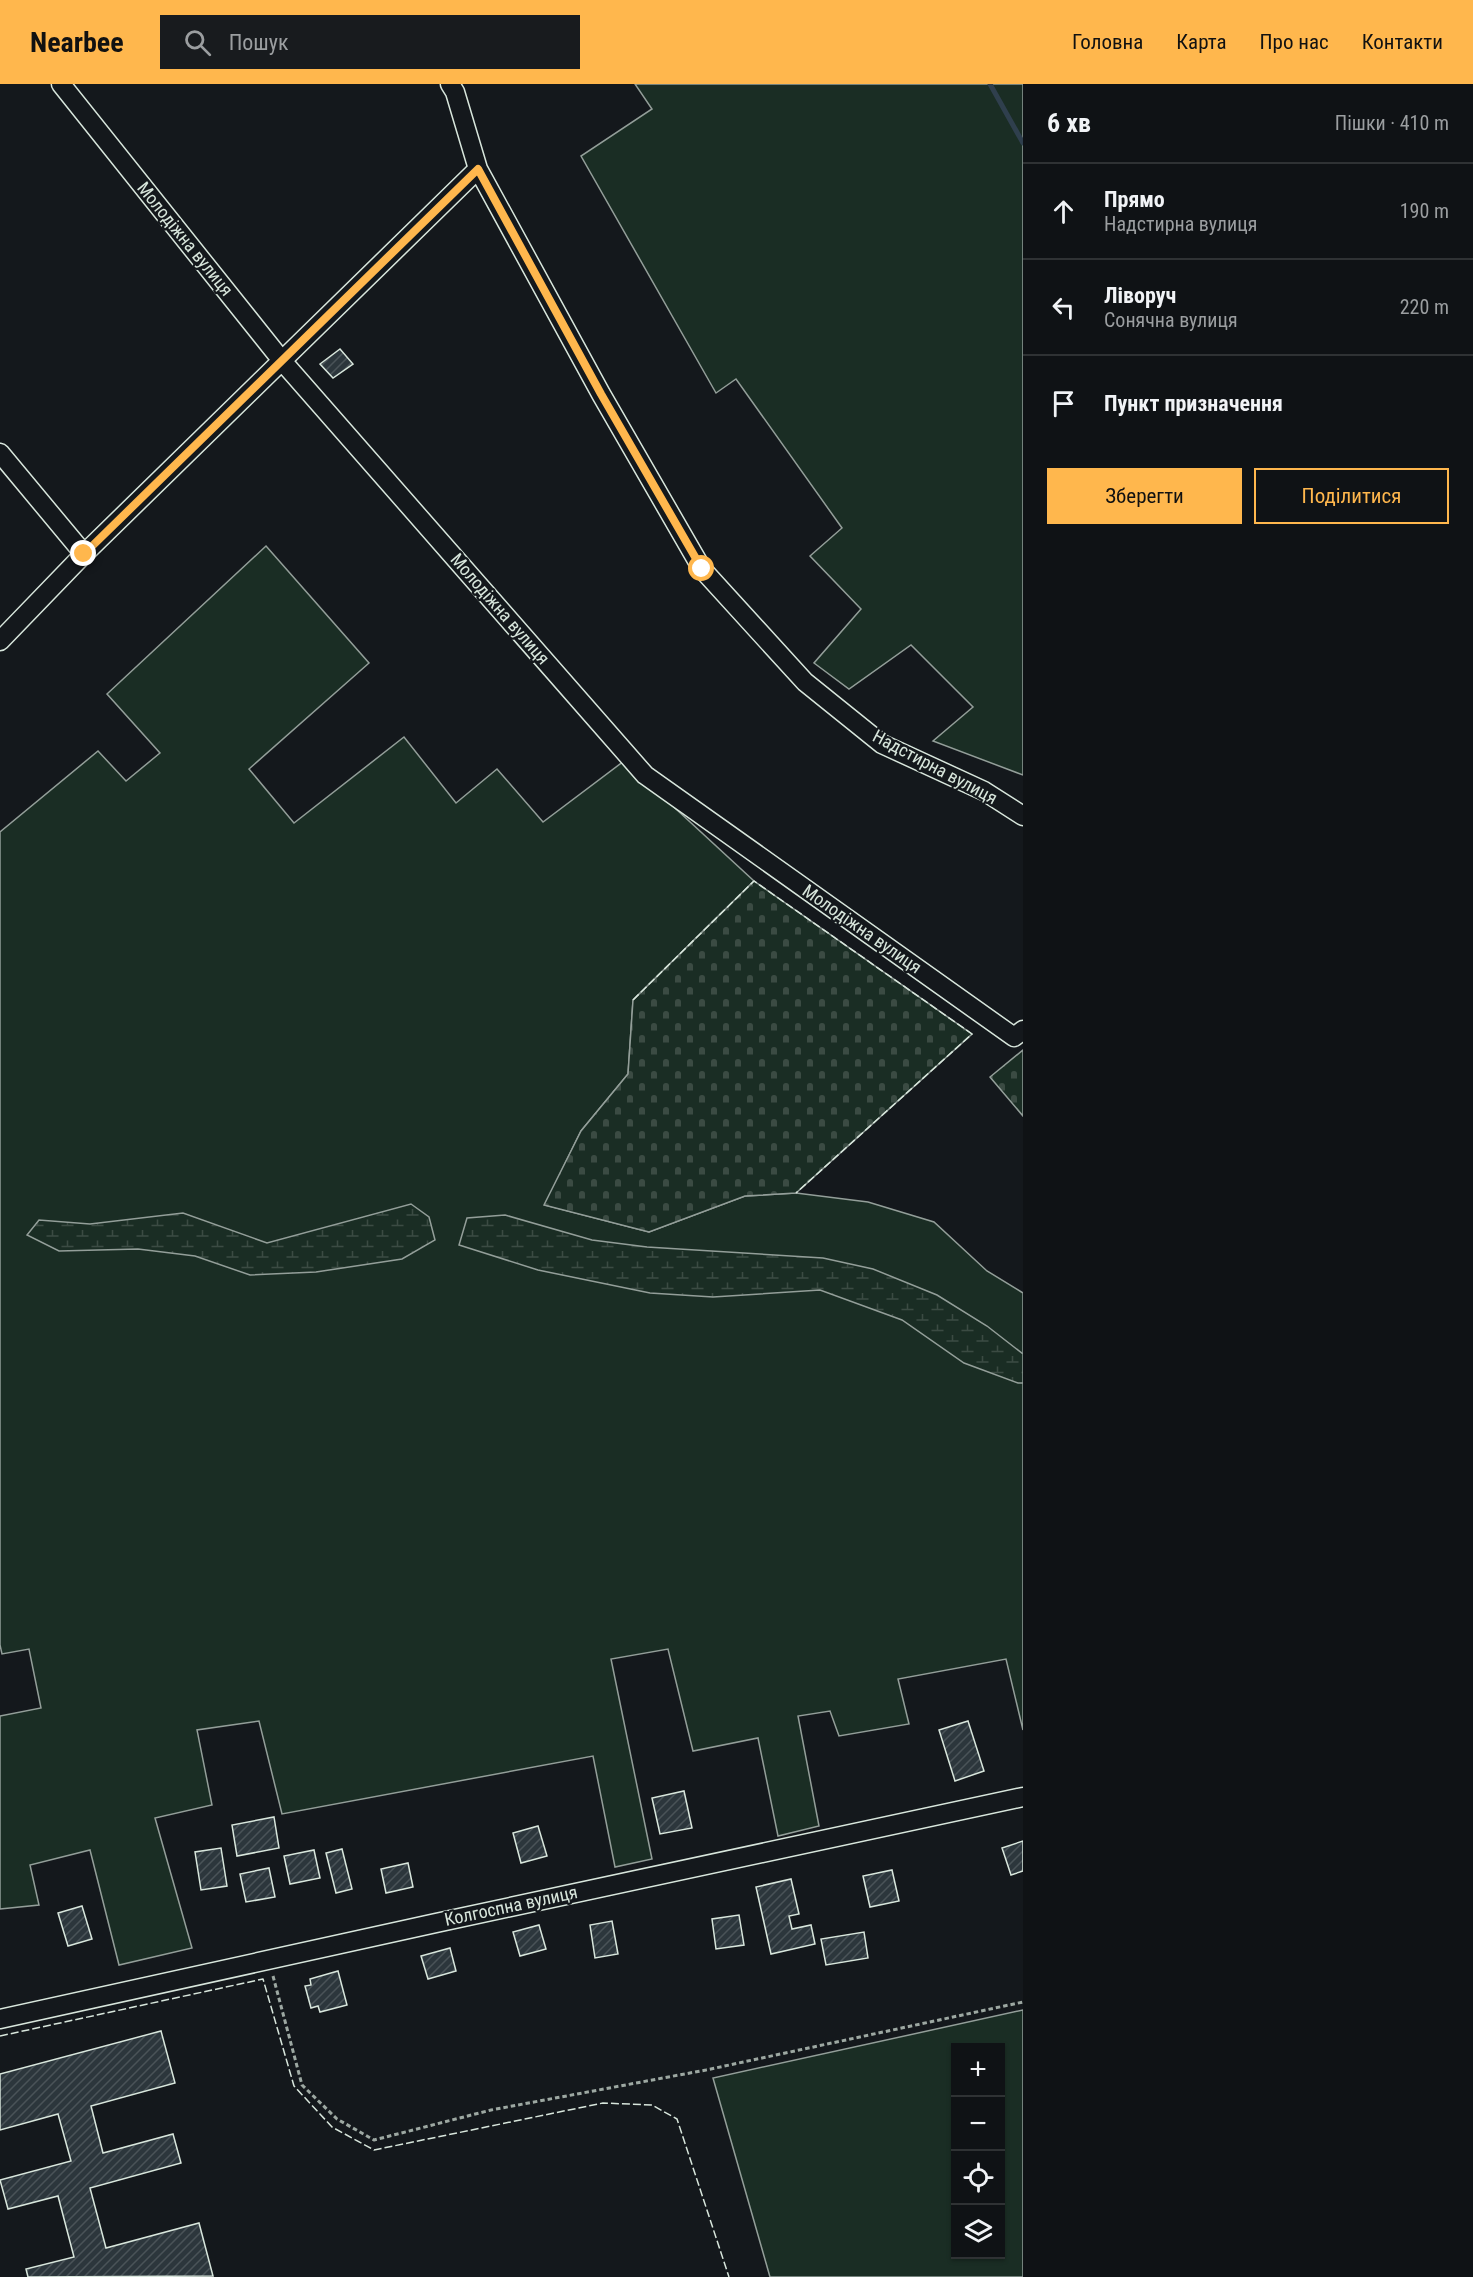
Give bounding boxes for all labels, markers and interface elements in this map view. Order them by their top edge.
search box [160,15,580,69]
text: Nearbee [30,26,124,59]
icon: search [181,26,214,59]
text: Пошук [229,30,289,55]
text: Головна [1072,30,1143,54]
text: Карта [1176,30,1227,54]
text: Про нас [1260,30,1329,54]
text: Контакти [1362,30,1443,54]
text: 6 хв [1047,108,1091,138]
text: Пішки · 410 m [1335,111,1449,135]
street label: Молодіжна вулиця [133,178,238,300]
text: Прямо [1104,187,1165,212]
icon: ahead [1047,195,1080,228]
text: 190 m [1400,199,1449,223]
text: Надстирна вулиця [1104,212,1257,236]
text: Ліворуч [1104,283,1176,308]
icon: left [1047,291,1080,324]
text: 220 m [1400,295,1449,319]
text: Сонячна вулиця [1104,308,1238,332]
icon: arrive [1047,387,1080,420]
text: Пункт призначення [1104,391,1283,416]
button: Зберегти [1047,468,1242,524]
button: Поділитися [1254,468,1449,524]
route end [70,540,96,566]
street label: Молодіжна вулиця [446,549,554,669]
route start [688,555,714,581]
street label: Надстирна вулиця [869,725,1001,808]
street label: Молодіжна вулиця [799,880,926,977]
street label: Колгоспна вулиця [442,1881,579,1930]
map controls [951,2043,1005,2259]
button: + [951,2043,1005,2097]
button: − [951,2097,1005,2151]
button: locate [951,2151,1005,2205]
button: layers [951,2205,1005,2259]

